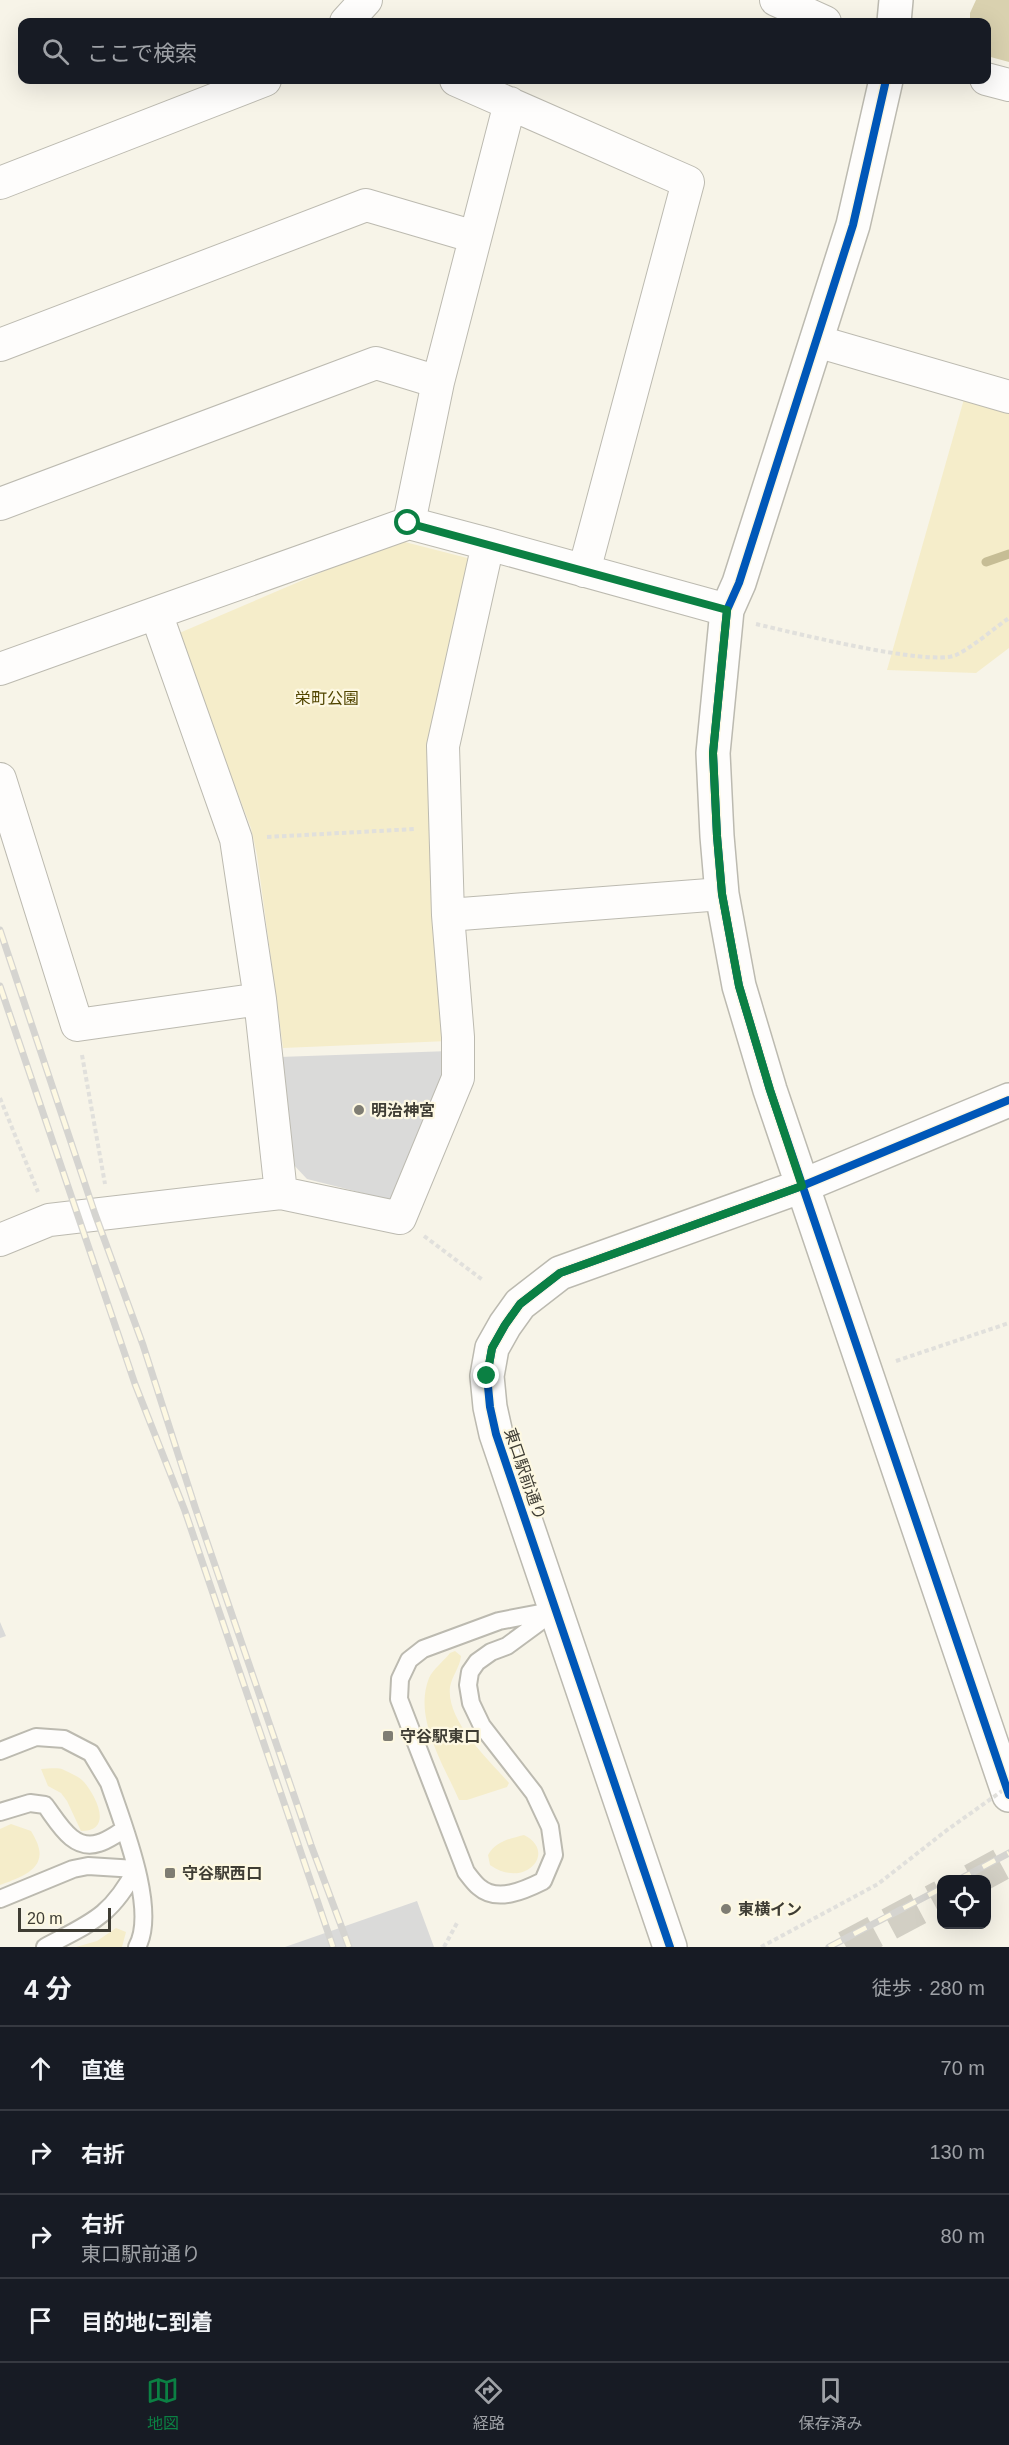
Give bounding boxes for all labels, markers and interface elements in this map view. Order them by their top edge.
search box [18,18,991,84]
icon: search [39,35,72,68]
text: ここで検索 [87,41,197,66]
route start [394,509,420,535]
park label: 栄町公園 [295,690,359,707]
place label: 明治神宮 [371,1101,435,1119]
marker: 明治神宮 [352,1103,366,1117]
route end [473,1362,499,1388]
street label: 東口駅前通り [501,1426,549,1522]
place label: 守谷駅東口 [400,1728,480,1745]
marker: 守谷駅東口 [381,1729,395,1743]
place label: 守谷駅西口 [182,1865,262,1882]
marker: 守谷駅西口 [163,1866,177,1880]
map controls [937,1875,991,1929]
button: locate [937,1875,991,1929]
place label: 東横イン [738,1900,802,1918]
marker: 東横イン [719,1902,733,1916]
scale bar [18,1905,111,1932]
text: 20 m [27,1910,63,1927]
text: 4 分 [24,1974,72,2004]
text: 徒歩 · 280 m [872,1977,985,1999]
icon: ahead [24,2052,57,2085]
text: 70 m [941,2057,985,2079]
text: 直進 [81,2058,125,2083]
icon: right [24,2136,57,2169]
text: 130 m [929,2141,985,2163]
text: 右折 [81,2142,125,2167]
text: 右折 [81,2212,125,2237]
icon: right [24,2220,57,2253]
text: 80 m [941,2225,985,2247]
text: 東口駅前通り [81,2243,201,2265]
icon: arrive [24,2304,57,2337]
text: 目的地に到着 [81,2310,213,2335]
tab: 地図 [146,2374,179,2434]
tab: 経路 [472,2374,505,2434]
tab: 保存済み [798,2374,862,2434]

